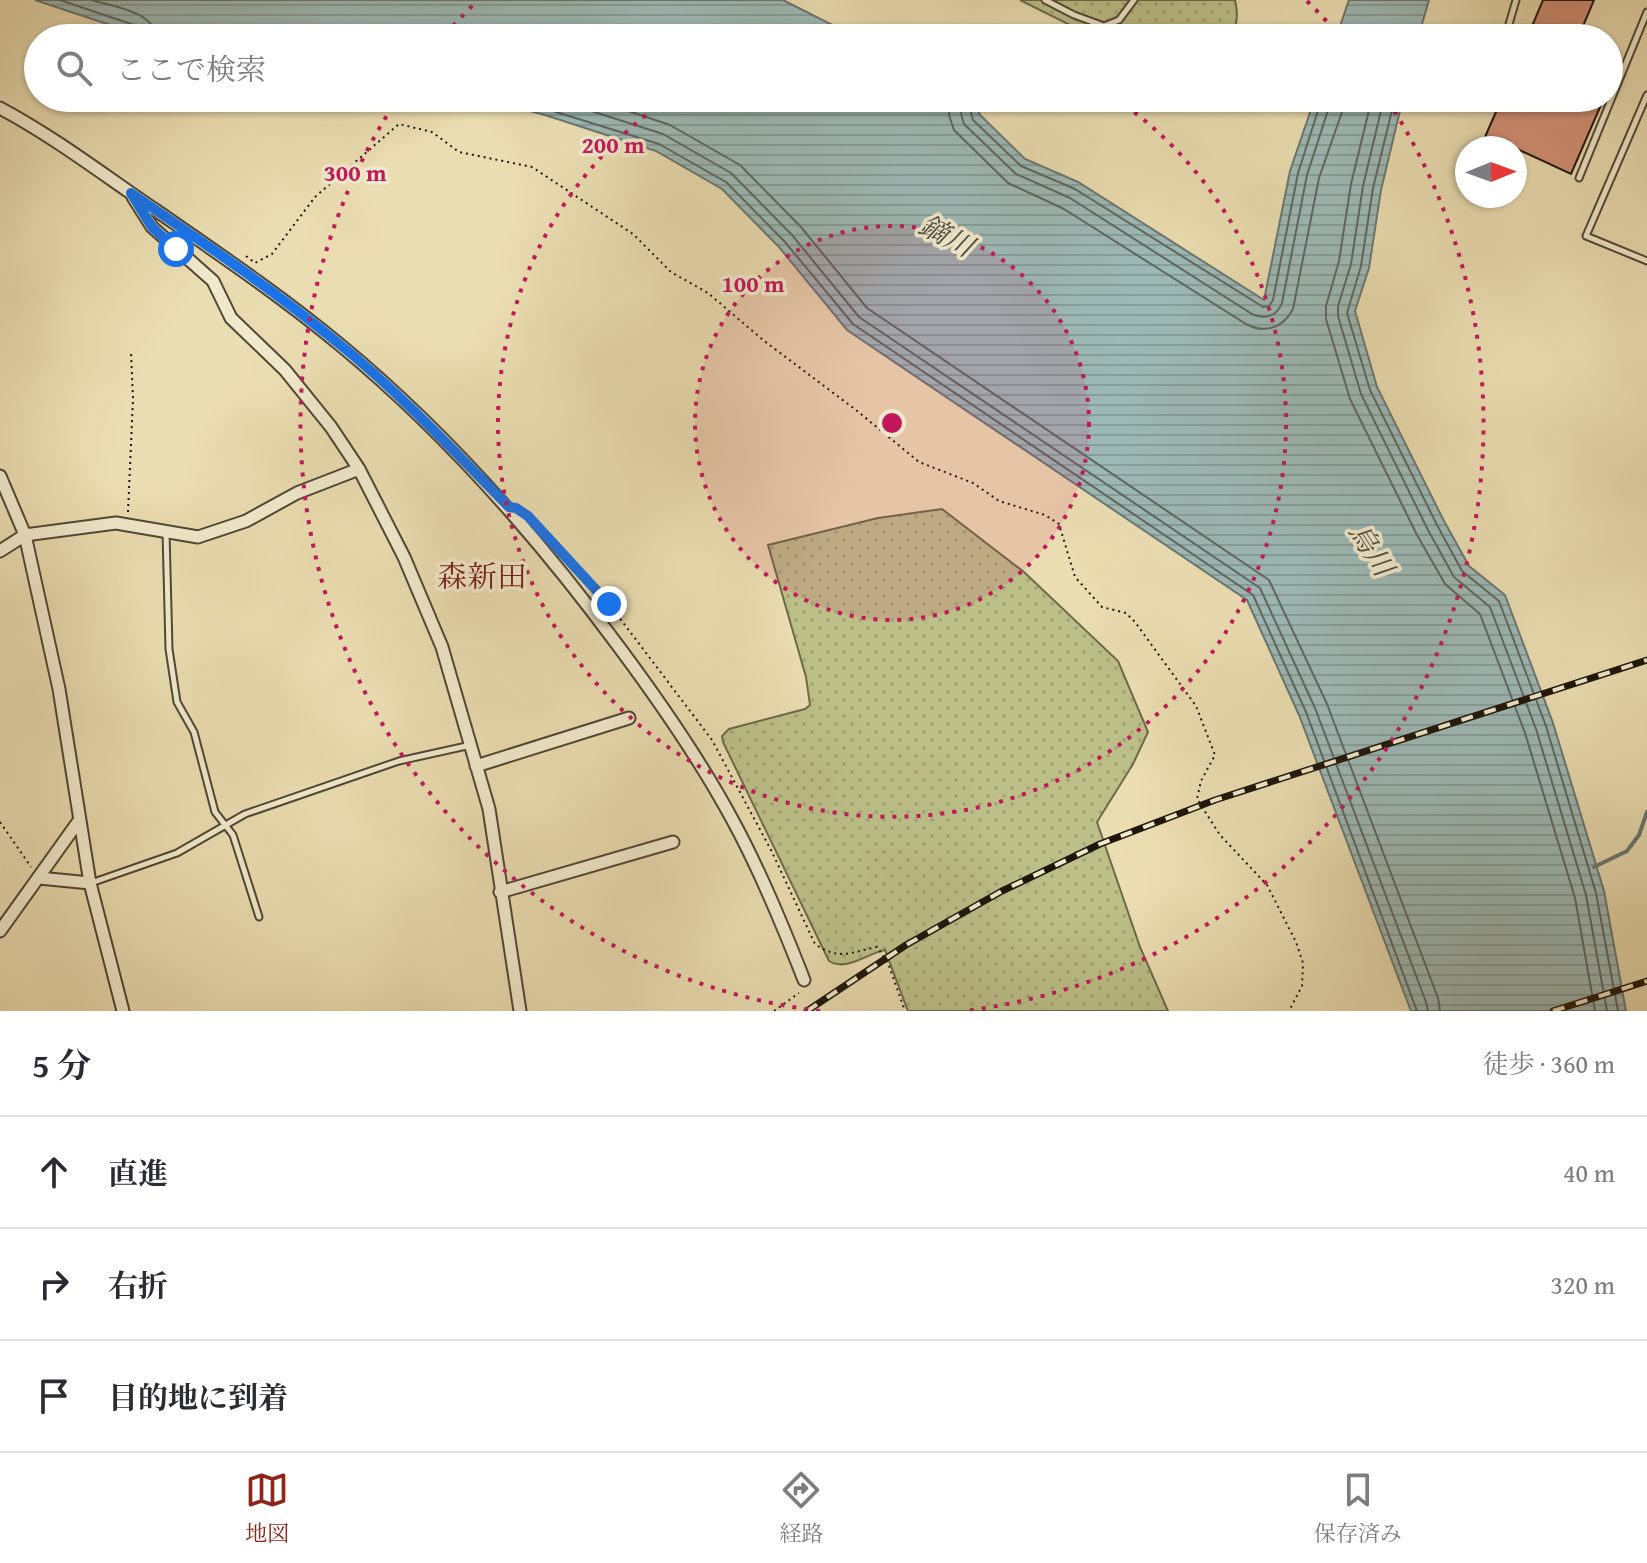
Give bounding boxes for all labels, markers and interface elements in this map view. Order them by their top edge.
search box [24,24,1623,112]
icon: search [52,46,96,90]
text: ここで検索 [116,47,266,91]
text: 200 m [581,127,645,162]
north arrow [1455,136,1527,208]
text: 300 m [323,155,387,190]
water label: 鏑川 [913,204,984,268]
route start [158,231,194,267]
text: 100 m [721,266,785,301]
centre of rings [878,409,906,437]
water label: 烏川 [1340,514,1406,586]
district label: 森新田 [437,554,527,598]
route end [591,586,627,622]
text: 5 分 [32,1040,91,1089]
text: 徒歩 · 360 m [1483,1044,1615,1083]
icon: ahead [32,1150,76,1194]
text: 直進 [108,1151,168,1195]
text: 40 m [1563,1153,1615,1192]
icon: right [32,1262,76,1306]
text: 右折 [108,1263,168,1307]
text: 320 m [1550,1265,1615,1304]
icon: arrive [32,1374,76,1418]
text: 目的地に到着 [108,1375,288,1419]
tab: 地図 [245,1468,289,1549]
tab: 経路 [779,1468,824,1549]
tab: 保存済み [1314,1468,1402,1549]

